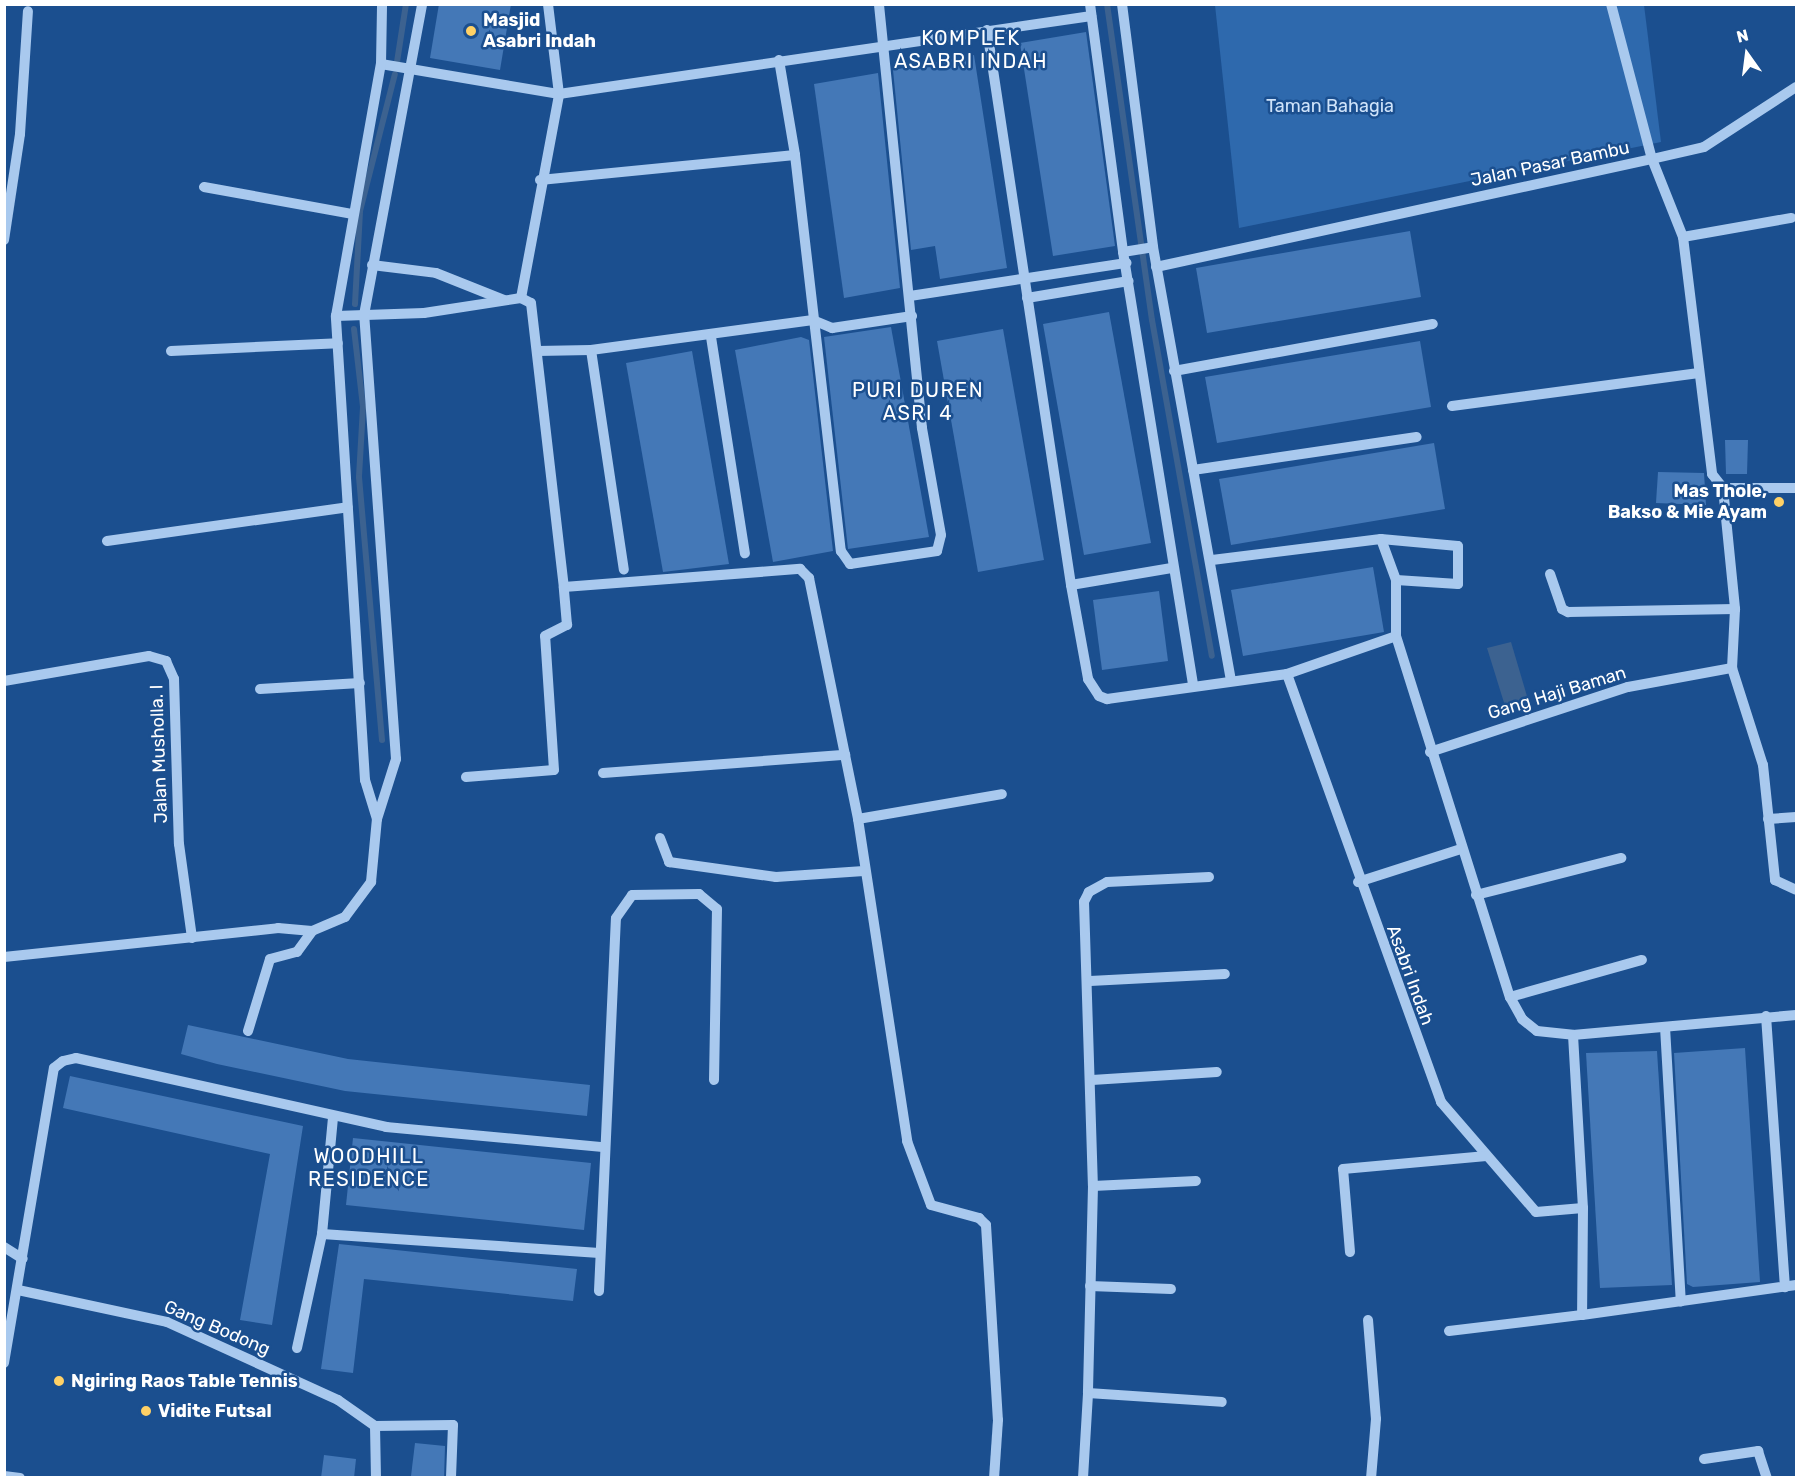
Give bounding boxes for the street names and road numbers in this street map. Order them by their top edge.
street label: Jalan Pasar Bambu [1468,137,1632,191]
street label: Gang Haji Baman [1485,662,1629,724]
street label: Jalan Musholla. I [146,684,172,824]
street label: Asabri Indah [1382,922,1438,1028]
street label: Gang Bodong [161,1296,273,1360]

